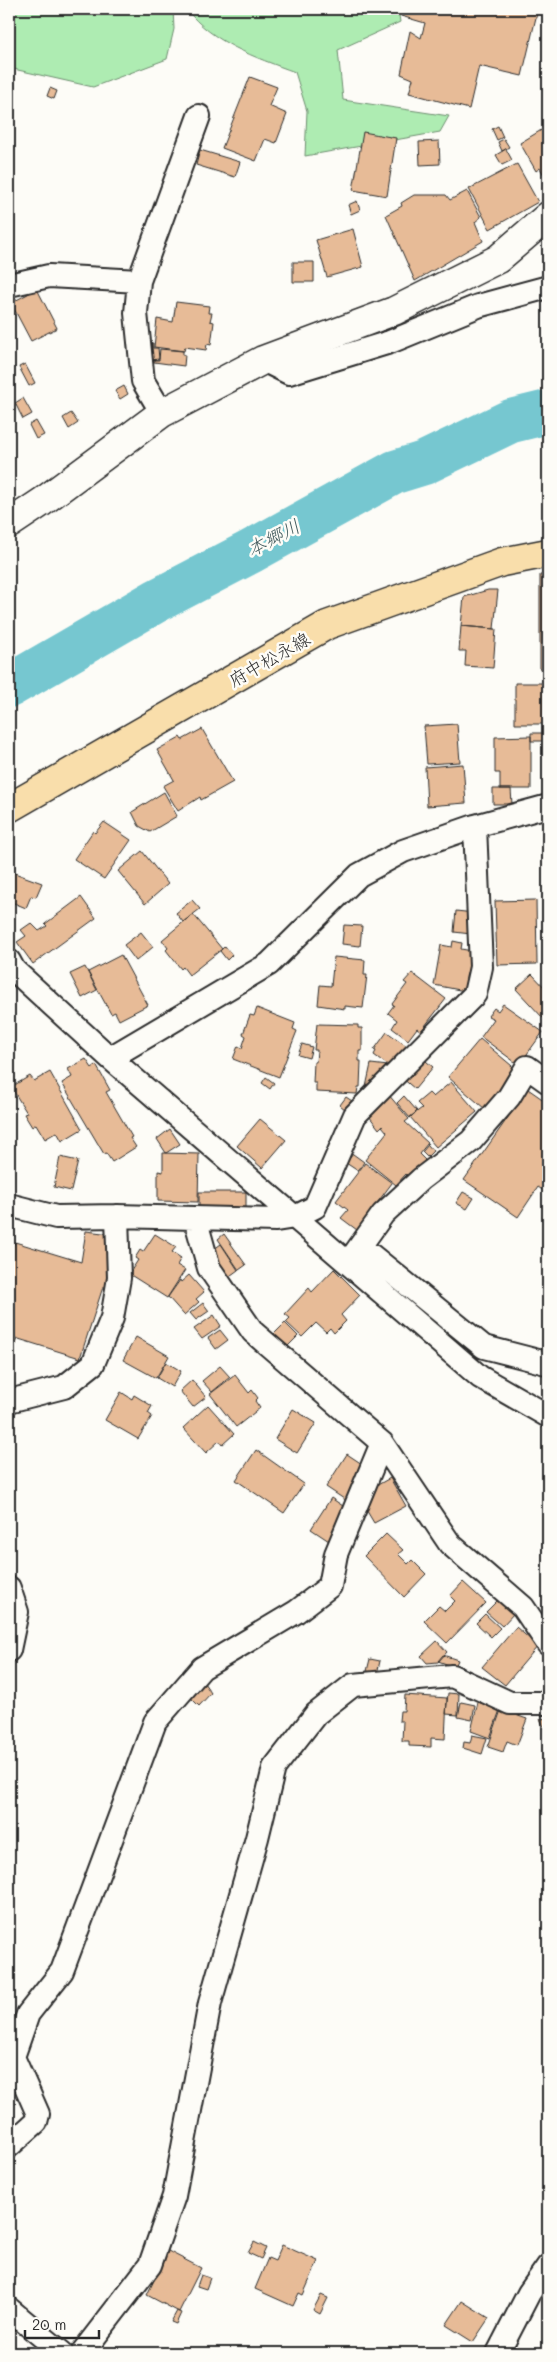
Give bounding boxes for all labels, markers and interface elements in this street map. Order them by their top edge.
water label: 本郷川 [242,513,304,561]
street label: 府中松永線 [224,626,314,692]
scale bar [25,2307,99,2339]
text: 20 m [32,2314,66,2334]

